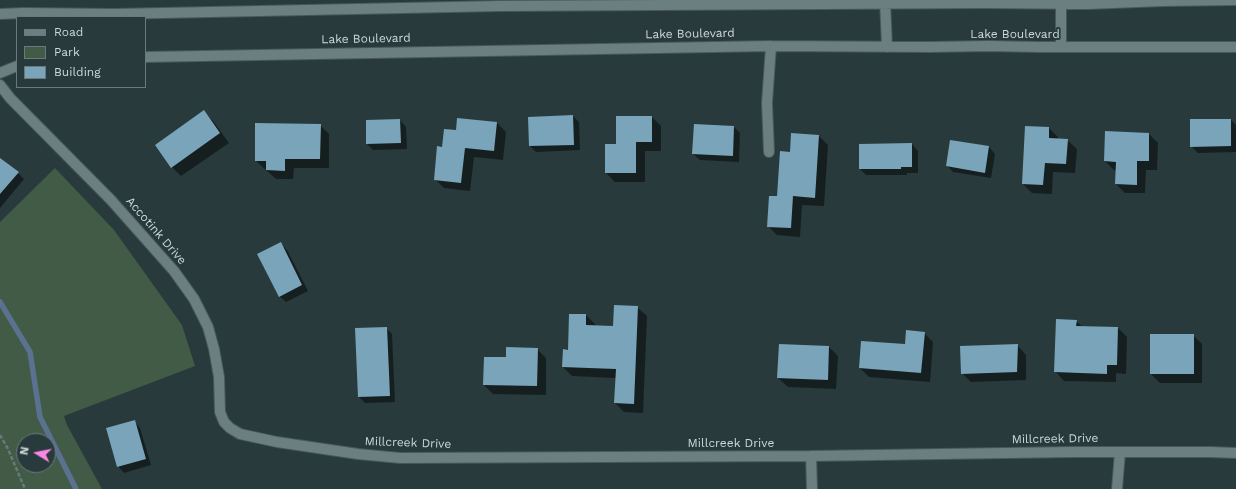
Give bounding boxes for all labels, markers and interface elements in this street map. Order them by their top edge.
legend [16,16,146,88]
text: Road [54,25,83,39]
street label: Lake Boulevard [645,26,735,42]
street label: Lake Boulevard [970,27,1060,41]
street label: Lake Boulevard [321,31,411,47]
text: Park [54,45,80,59]
text: Building [54,65,101,79]
street label: Accotink Drive [123,194,189,268]
street label: Millcreek Drive [1011,431,1099,447]
north arrow [16,433,56,473]
street label: Millcreek Drive [364,434,452,452]
street label: Millcreek Drive [688,436,774,450]
text: N [18,446,32,456]

